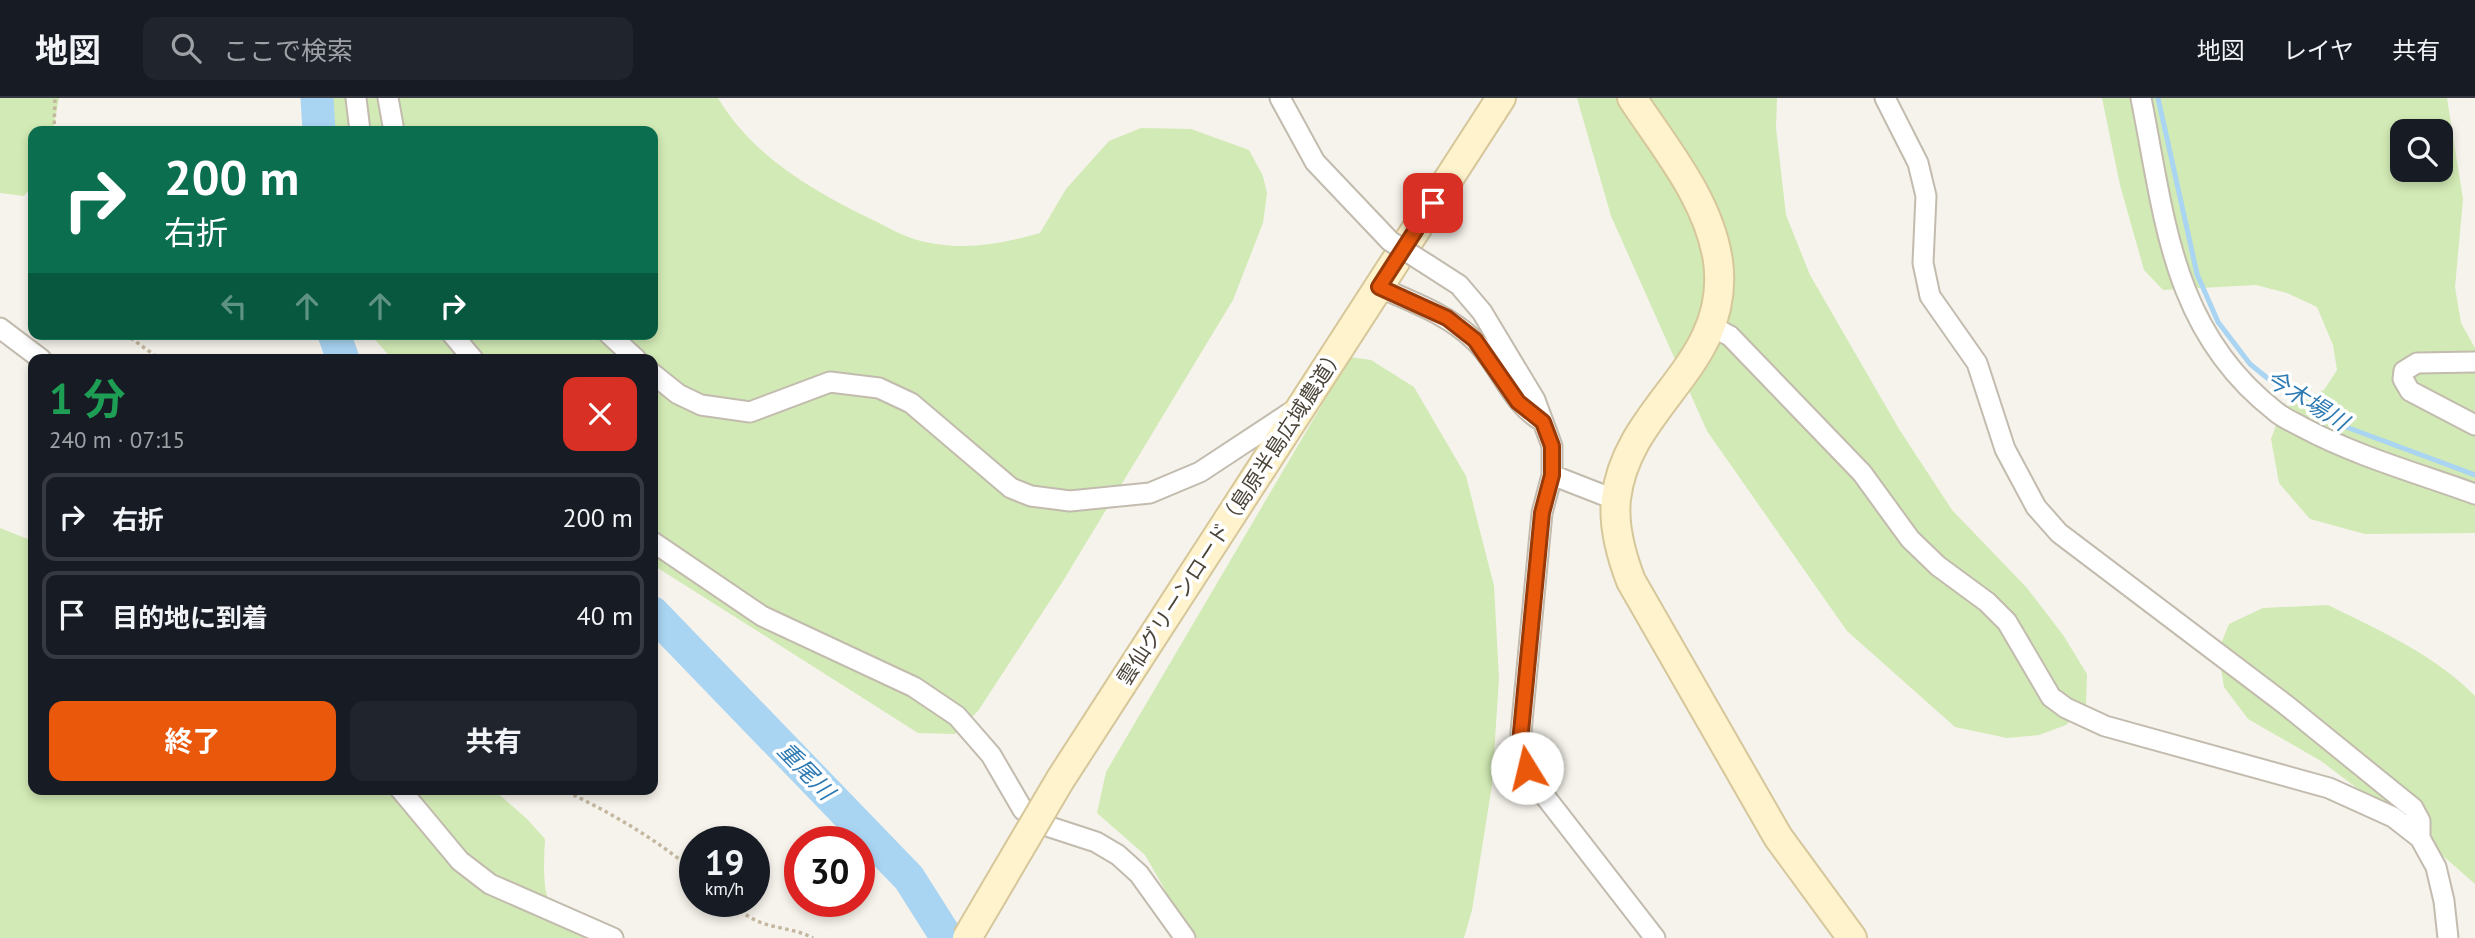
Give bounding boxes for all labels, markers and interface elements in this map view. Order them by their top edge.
search box [143,17,633,80]
text: 地図 [35,28,101,71]
icon: search [167,29,205,67]
text: ここで検索 [223,34,353,67]
text: 地図 [2197,35,2245,66]
text: レイヤ [2283,35,2354,66]
text: 共有 [2392,35,2440,66]
map controls [2390,119,2453,182]
button: search [2390,119,2453,182]
text: 200 m [164,145,299,209]
icon: right [49,154,140,245]
pin [1403,173,1463,233]
icon: arrive [1414,184,1452,222]
text: 右折 [164,211,228,253]
icon: left [215,287,253,325]
icon: ahead [288,287,326,325]
icon: ahead [361,287,399,325]
icon: right [434,287,472,325]
street label: 雲仙グリーンロード（島原半島広域農道） [1111,341,1350,690]
water label: 今木場川 [2261,363,2357,438]
text: 1 分 [49,371,125,426]
button: close [563,377,637,451]
text: 240 m · 07:15 [49,425,185,454]
icon: right [53,498,91,536]
text: 200 m [562,501,633,534]
text: 右折 [112,503,164,536]
icon: arrive [53,596,91,634]
text: 40 m [577,599,633,632]
text: 目的地に到着 [112,601,268,634]
button: 終了 [49,701,336,781]
button: 共有 [350,701,637,781]
position arrow [1490,731,1564,805]
water label: 重尾川 [772,736,843,808]
speed limit sign: 30 [784,826,875,917]
text: 19 [705,839,744,885]
text: km/h [705,877,744,900]

